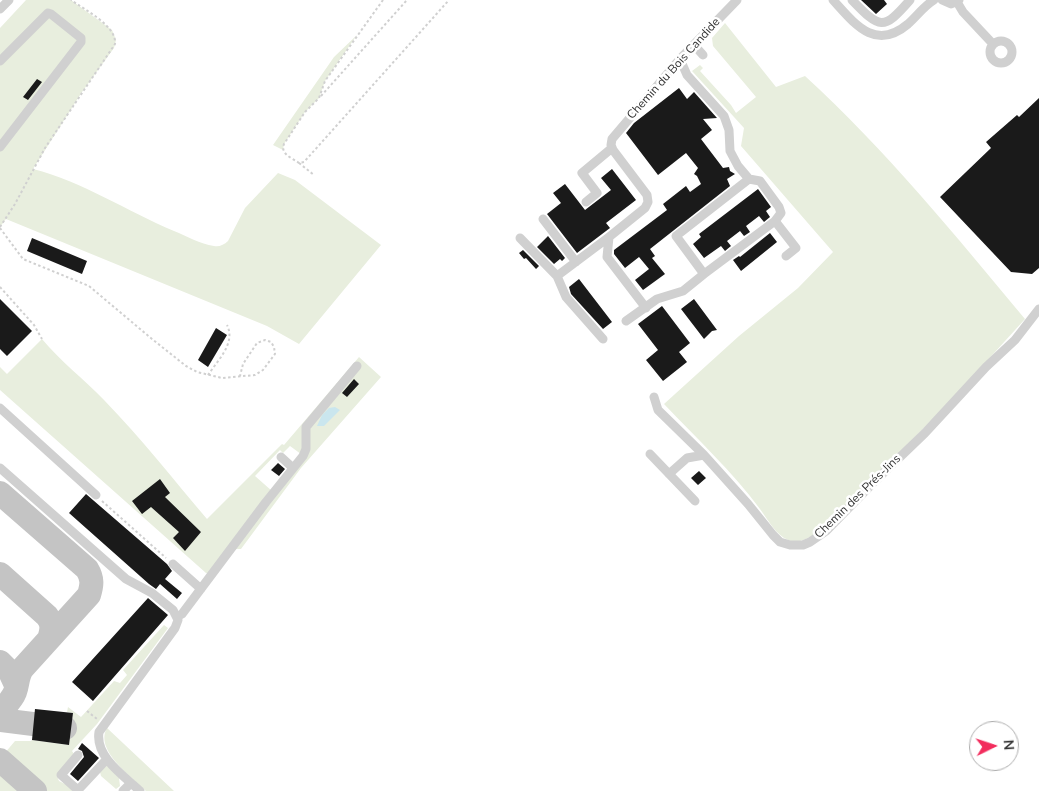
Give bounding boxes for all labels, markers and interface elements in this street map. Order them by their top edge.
street label: Chemin du Bois Candide [625,15,723,123]
street label: Chemin des Prés-Jins [812,452,904,542]
north arrow [969,721,1019,771]
text: N [999,739,1018,751]

